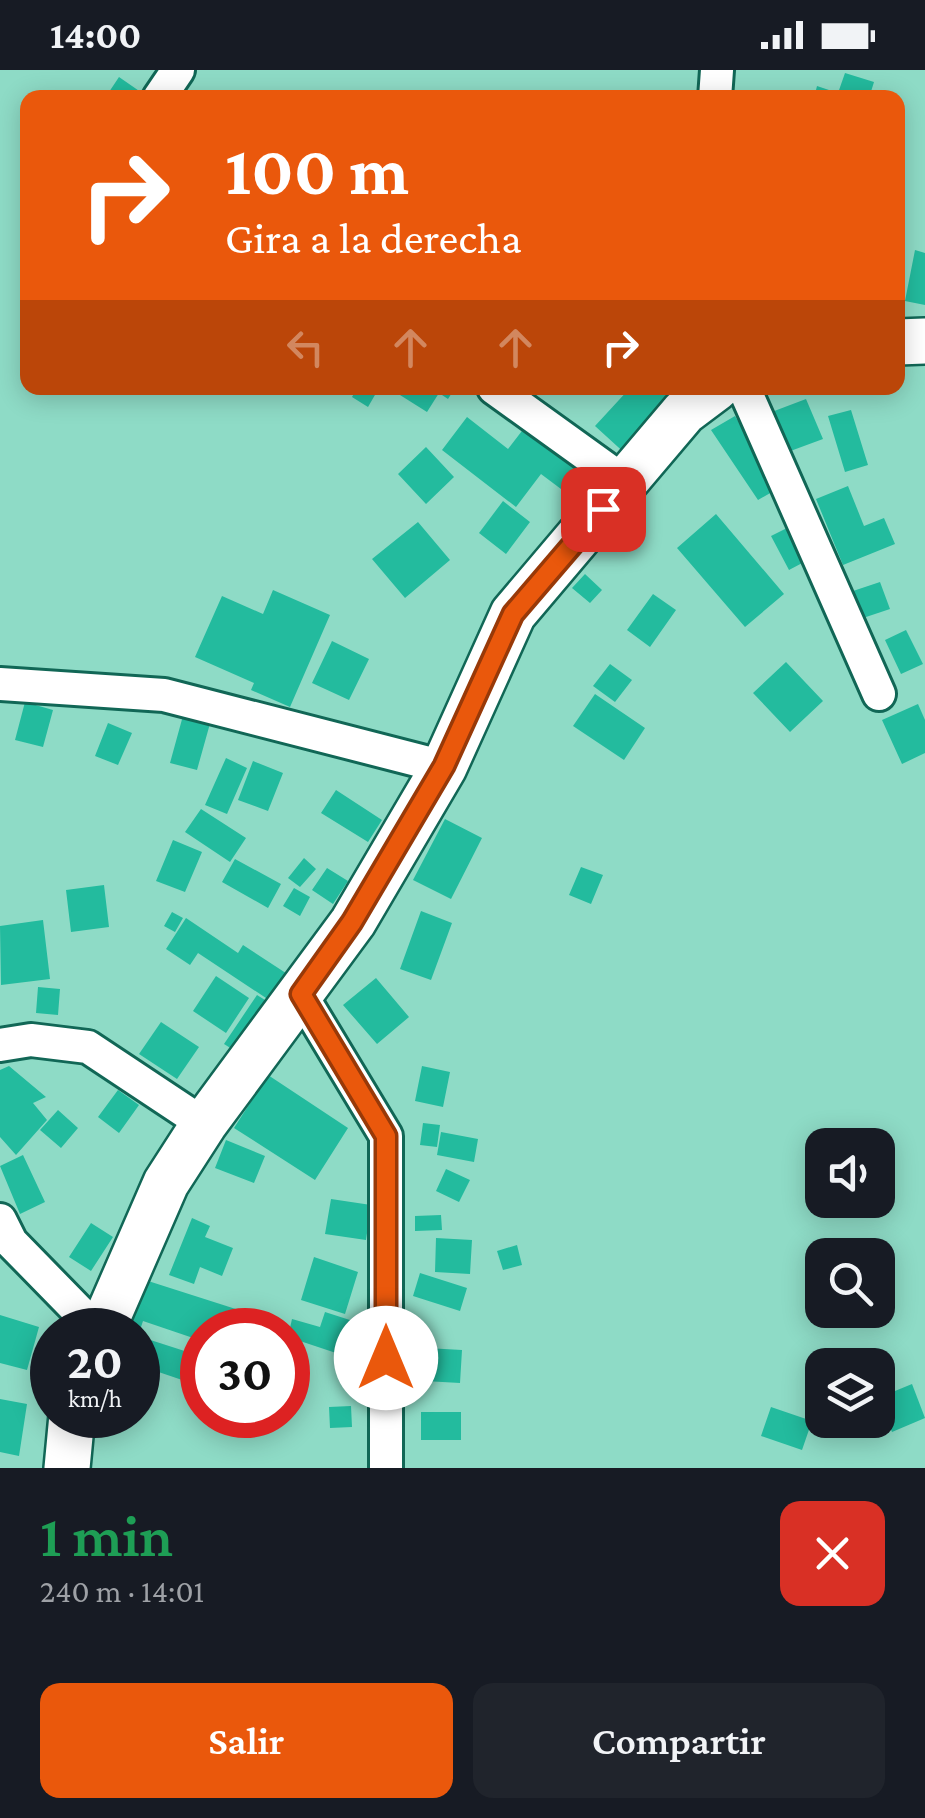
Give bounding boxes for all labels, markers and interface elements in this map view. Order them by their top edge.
text: 14:00 [50,14,141,56]
icon: right [60,130,190,260]
text: 100 m [225,131,409,209]
text: Gira a la derecha [225,213,522,263]
icon: left [278,320,333,375]
icon: ahead [383,320,438,375]
icon: ahead [488,320,543,375]
icon: right [593,320,648,375]
pin [561,467,646,552]
icon: arrive [576,482,631,537]
map controls [805,1128,895,1438]
button: sound [805,1128,895,1218]
button: search [805,1238,895,1328]
position arrow [334,1306,438,1410]
speed limit sign: 30 [180,1308,310,1438]
text: 20 [67,1333,123,1389]
button: layers [805,1348,895,1438]
text: km/h [68,1385,122,1412]
button: close [780,1501,885,1606]
text: 1 min [40,1502,173,1569]
text: 240 m · 14:01 [40,1573,204,1609]
button: Salir [40,1683,453,1798]
button: Compartir [473,1683,885,1798]

